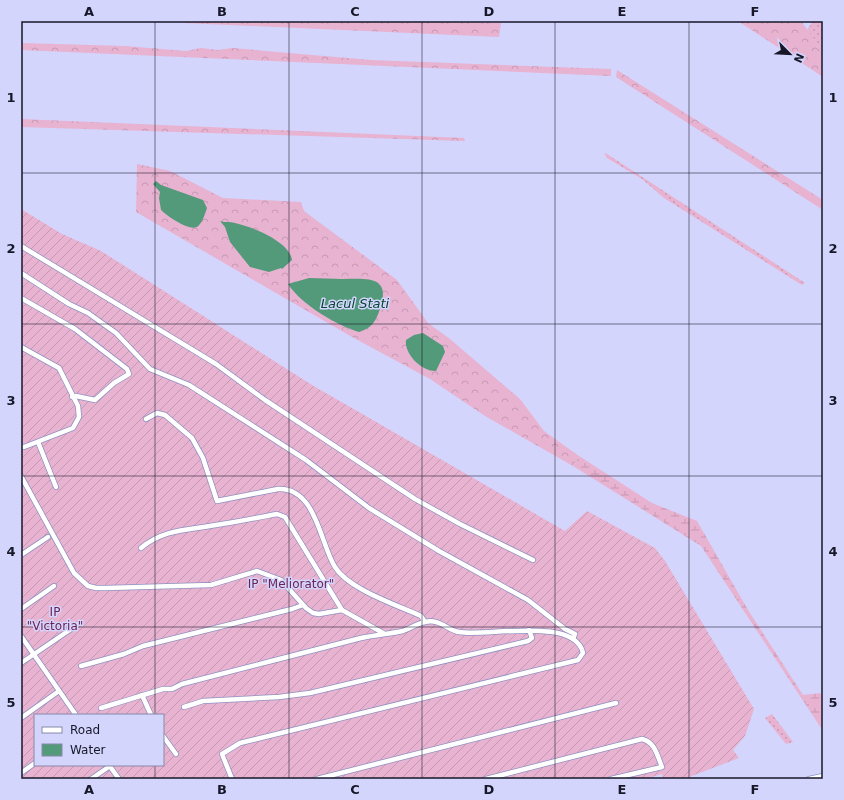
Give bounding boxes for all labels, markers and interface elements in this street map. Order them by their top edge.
text: A [84,4,94,19]
text: B [217,4,227,19]
text: C [350,4,360,19]
text: D [484,4,495,19]
text: E [618,4,626,19]
text: F [751,4,759,19]
north arrow [770,34,810,74]
text: N [791,51,806,65]
text: 1 [6,90,16,105]
text: 1 [828,90,838,105]
text: 2 [6,241,16,256]
text: 2 [828,241,838,256]
water label: Lacul Stati [321,296,390,311]
text: 3 [6,393,16,408]
text: 3 [828,393,838,408]
text: 4 [6,544,16,559]
text: 4 [828,544,838,559]
park label: IP "Meliorator" [248,577,334,591]
park label: IP "Victoria" [27,605,83,633]
text: 5 [6,695,16,710]
text: 5 [828,695,838,710]
legend [34,714,164,766]
text: Road [70,723,100,737]
text: Water [70,743,106,757]
text: A [84,782,94,797]
text: B [217,782,227,797]
text: C [350,782,360,797]
text: D [484,782,495,797]
text: E [618,782,626,797]
text: F [751,782,759,797]

